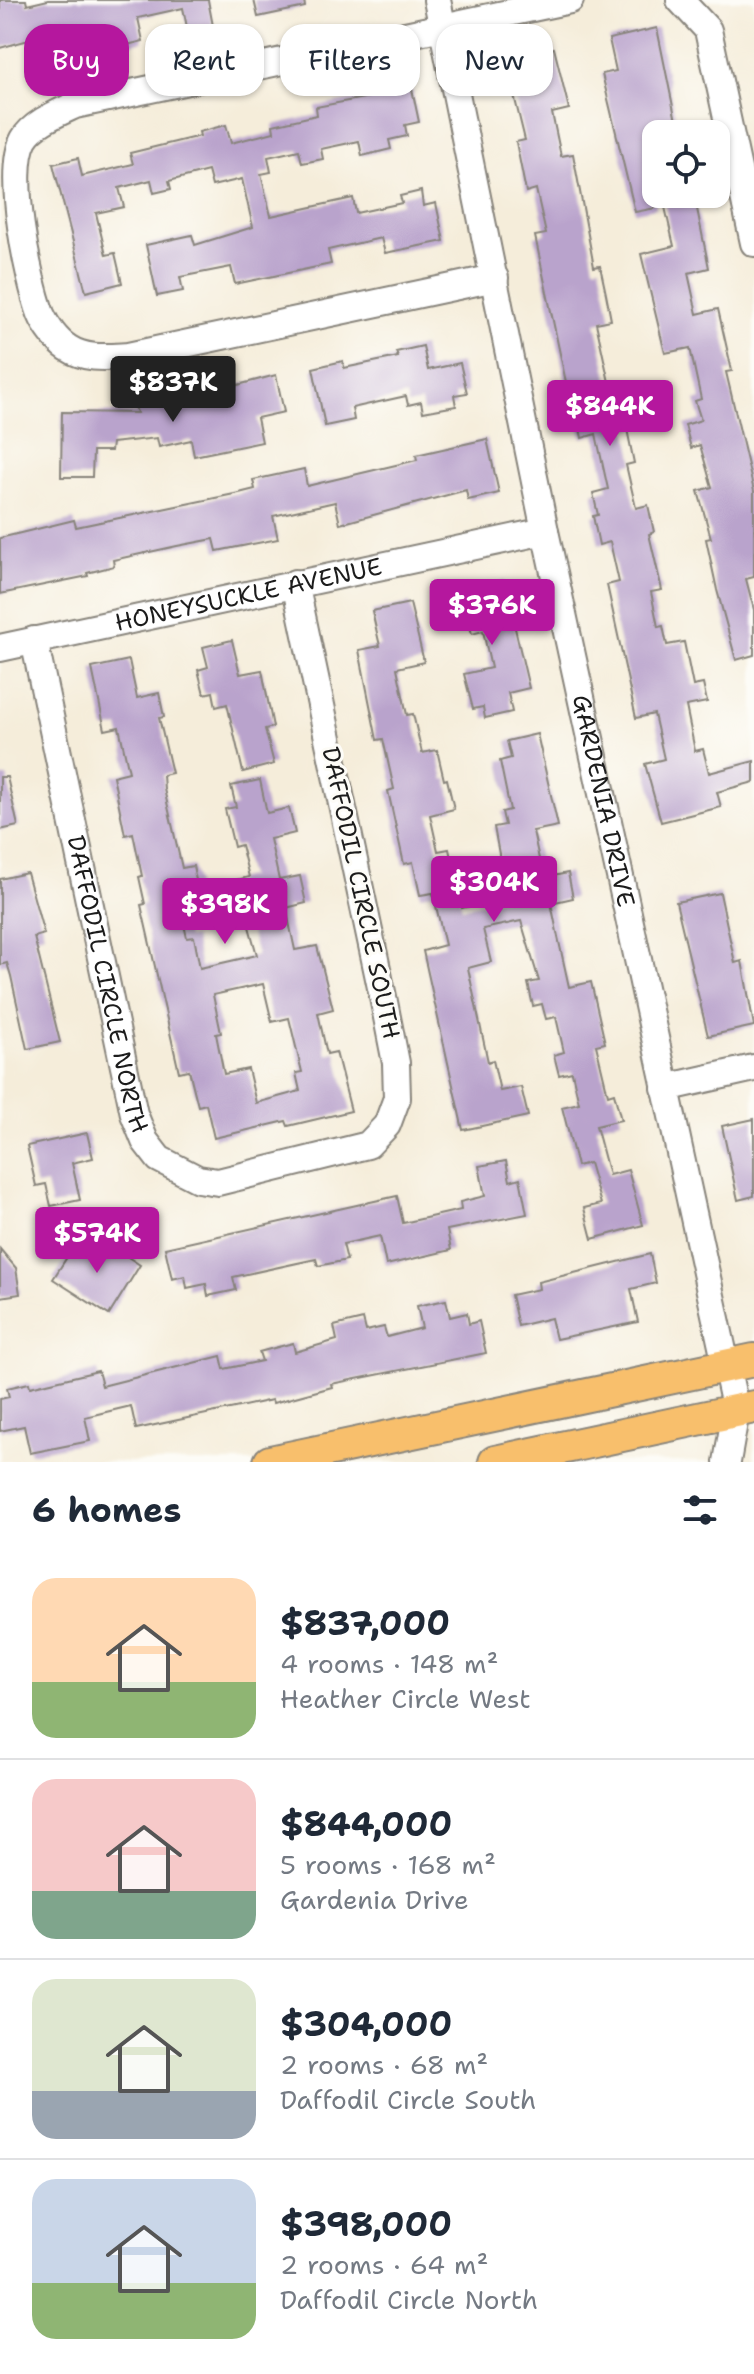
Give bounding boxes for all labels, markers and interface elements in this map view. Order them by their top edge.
chip: Buy [24,24,129,96]
chip: Rent [145,24,264,96]
chip: Filters [280,24,420,96]
chip: New [436,24,553,96]
map controls [642,120,730,208]
button: locate [642,120,730,208]
pin: $837K [117,356,229,424]
text: $837K [129,364,217,399]
pin: $844K [554,380,666,448]
text: $844K [565,388,655,423]
street label: HONEYSUCKLE AVENUE [112,550,385,639]
pin: $376K [436,579,548,647]
text: $376K [448,587,536,622]
street label: GARDENIA DRIVE [565,692,642,910]
street label: DAFFODIL CIRCLE SOUTH [314,744,408,1042]
street label: DAFFODIL CIRCLE NORTH [60,833,156,1138]
pin: $304K [438,856,550,924]
text: $304K [449,864,539,899]
pin: $398K [169,878,281,946]
text: $398K [180,886,270,921]
pin: $574K [41,1207,153,1275]
text: $574K [53,1215,141,1250]
text: 6 homes [32,1487,181,1533]
icon: filters [678,1488,722,1532]
text: $837,000 [280,1600,450,1646]
icon: home [96,1610,192,1706]
text: 4 rooms · 148 m² [280,1646,498,1681]
text: Heather Circle West [280,1681,531,1716]
text: $844,000 [280,1801,452,1847]
icon: home [96,1811,192,1907]
text: 5 rooms · 168 m² [280,1847,496,1882]
text: Gardenia Drive [280,1882,469,1917]
text: $304,000 [280,2001,452,2047]
icon: home [96,2011,192,2107]
text: 2 rooms · 68 m² [280,2047,488,2082]
text: Daffodil Circle South [280,2082,536,2117]
text: $398,000 [280,2201,452,2247]
icon: home [96,2211,192,2307]
text: 2 rooms · 64 m² [280,2247,488,2282]
text: Daffodil Circle North [280,2282,538,2317]

